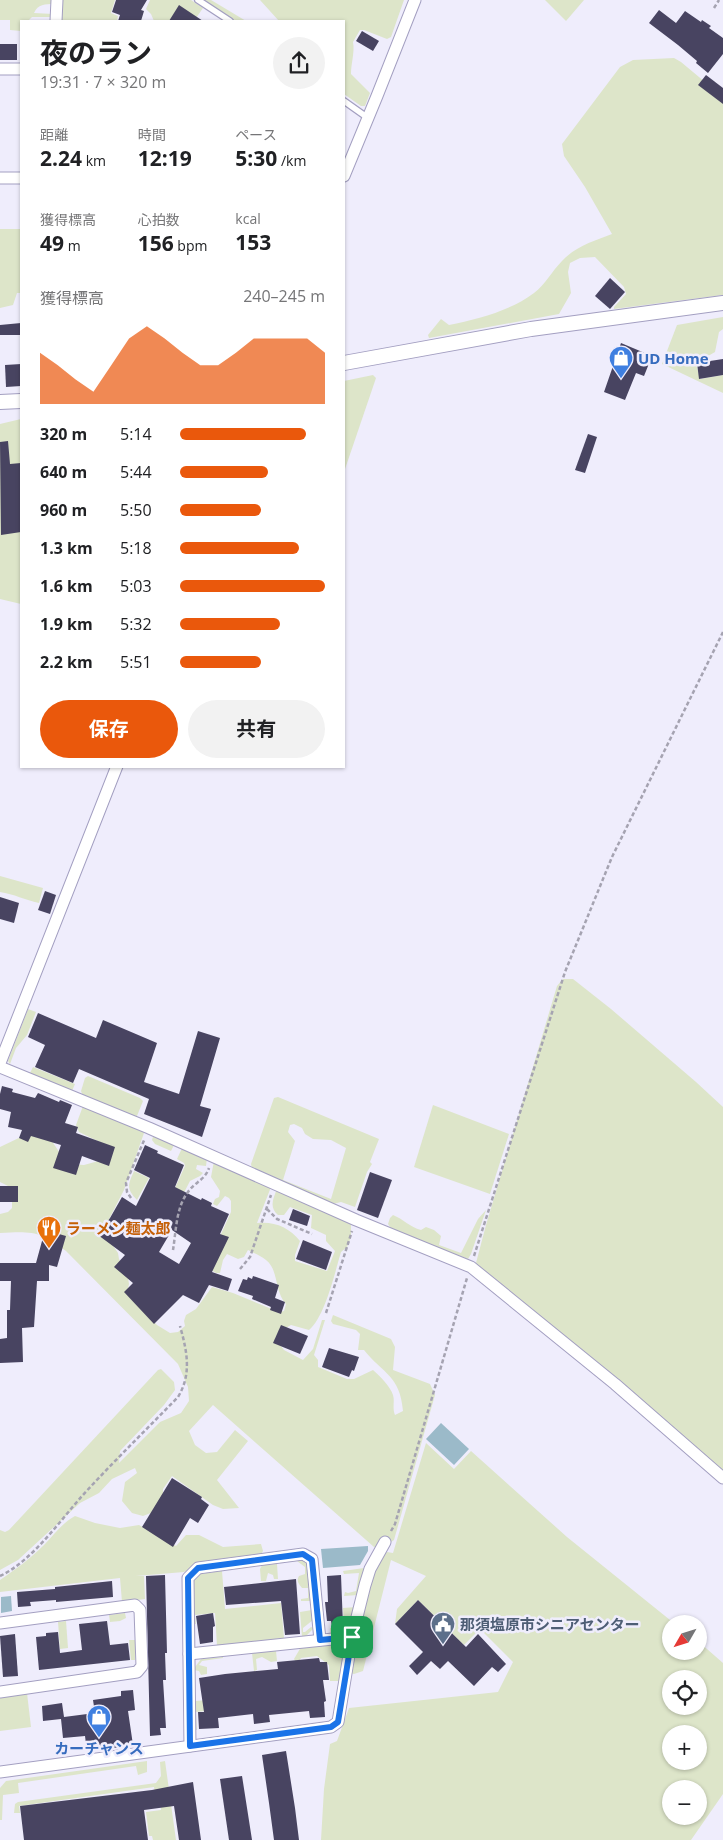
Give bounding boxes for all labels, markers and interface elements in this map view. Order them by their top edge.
text: 夜のラン [40,33,152,71]
button: share [273,37,325,89]
text: 19:31 · 7 × 320 m [40,71,166,93]
text: 距離 [40,125,68,144]
text: 時間 [138,125,166,144]
text: ペース [235,125,277,144]
text: 2.24 [40,144,82,172]
text: 12:19 [138,144,192,172]
text: 5:30 [235,144,277,172]
text: km [82,151,106,170]
text: /km [277,151,306,170]
text: kcal [235,209,261,228]
text: 獲得標高 [40,210,96,229]
text: 心拍数 [138,210,180,229]
text: 153 [235,228,271,256]
text: 49 [40,229,64,257]
text: 156 [138,229,174,257]
text: m [64,236,81,255]
text: bpm [174,236,207,255]
text: 240–245 m [243,285,325,307]
text: 獲得標高 [40,287,104,309]
shop icon: UD Home [608,345,634,379]
place label: UD Home [638,348,709,368]
text: 320 m [40,423,87,445]
text: 5:14 [120,423,152,445]
text: 640 m [40,461,87,483]
text: 5:44 [120,461,152,483]
text: 960 m [40,499,87,521]
text: 5:50 [120,499,152,521]
text: 1.3 km [40,537,93,559]
text: 5:18 [120,537,152,559]
text: 1.6 km [40,575,93,597]
text: 5:03 [120,575,152,597]
text: 1.9 km [40,613,93,635]
text: 5:32 [120,613,152,635]
text: 2.2 km [40,651,93,673]
text: 5:51 [120,651,152,673]
button: 保存 [40,700,178,758]
button: 共有 [188,700,325,758]
restaurant icon: ラーメン麺太郎 [36,1215,62,1249]
place label: ラーメン麺太郎 [66,1218,170,1238]
public building icon: 那須塩原市シニアセンター [430,1611,456,1645]
place label: 那須塩原市シニアセンター [460,1614,640,1634]
north arrow [662,1615,708,1660]
map controls [662,1615,707,1825]
pin [331,1616,373,1658]
icon: arrive [338,1623,366,1651]
button: locate [662,1670,707,1715]
shop icon: カーチャンス [86,1704,112,1738]
button: + [662,1725,707,1770]
place label: カーチャンス [54,1738,144,1758]
button: − [662,1780,707,1825]

